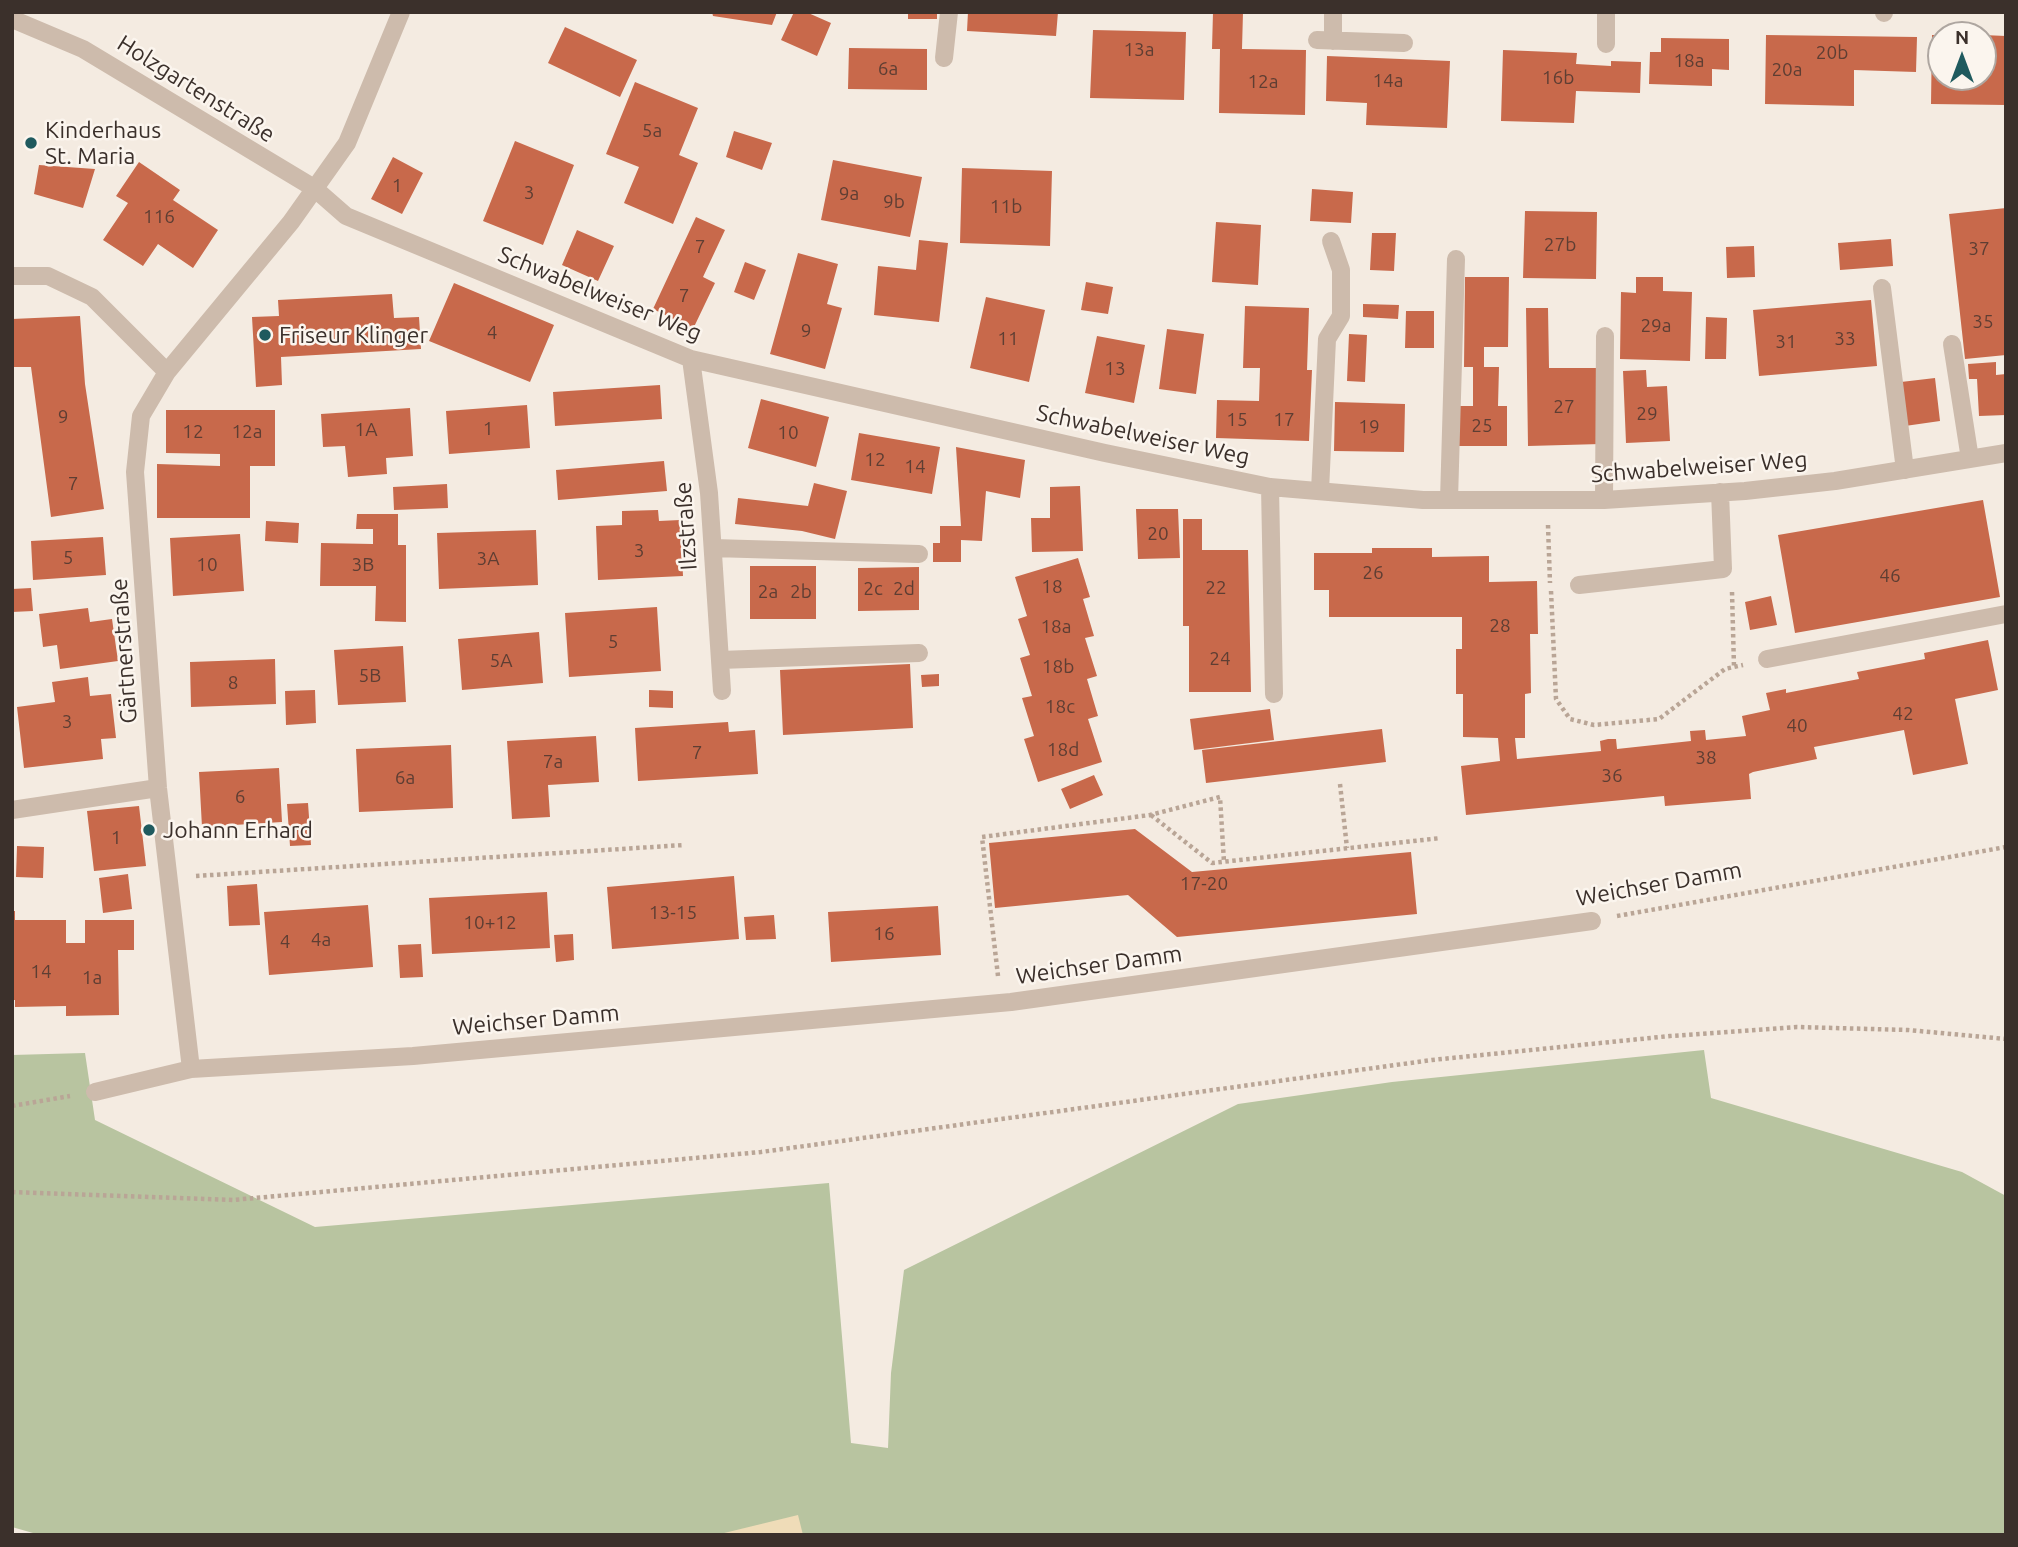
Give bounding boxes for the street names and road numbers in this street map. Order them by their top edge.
street label: Holzgartenstraße [112,29,280,149]
street label: Schwabelweiser Weg [494,241,706,347]
street label: Schwabelweiser Weg [1034,399,1252,471]
street label: Schwabelweiser Weg [1590,446,1808,488]
street label: Ilzstraße [669,481,703,571]
street label: Gärtnerstraße [105,577,143,725]
street label: Weichser Damm [1574,856,1744,912]
street label: Weichser Damm [1014,940,1184,990]
street label: Weichser Damm [451,999,621,1041]

